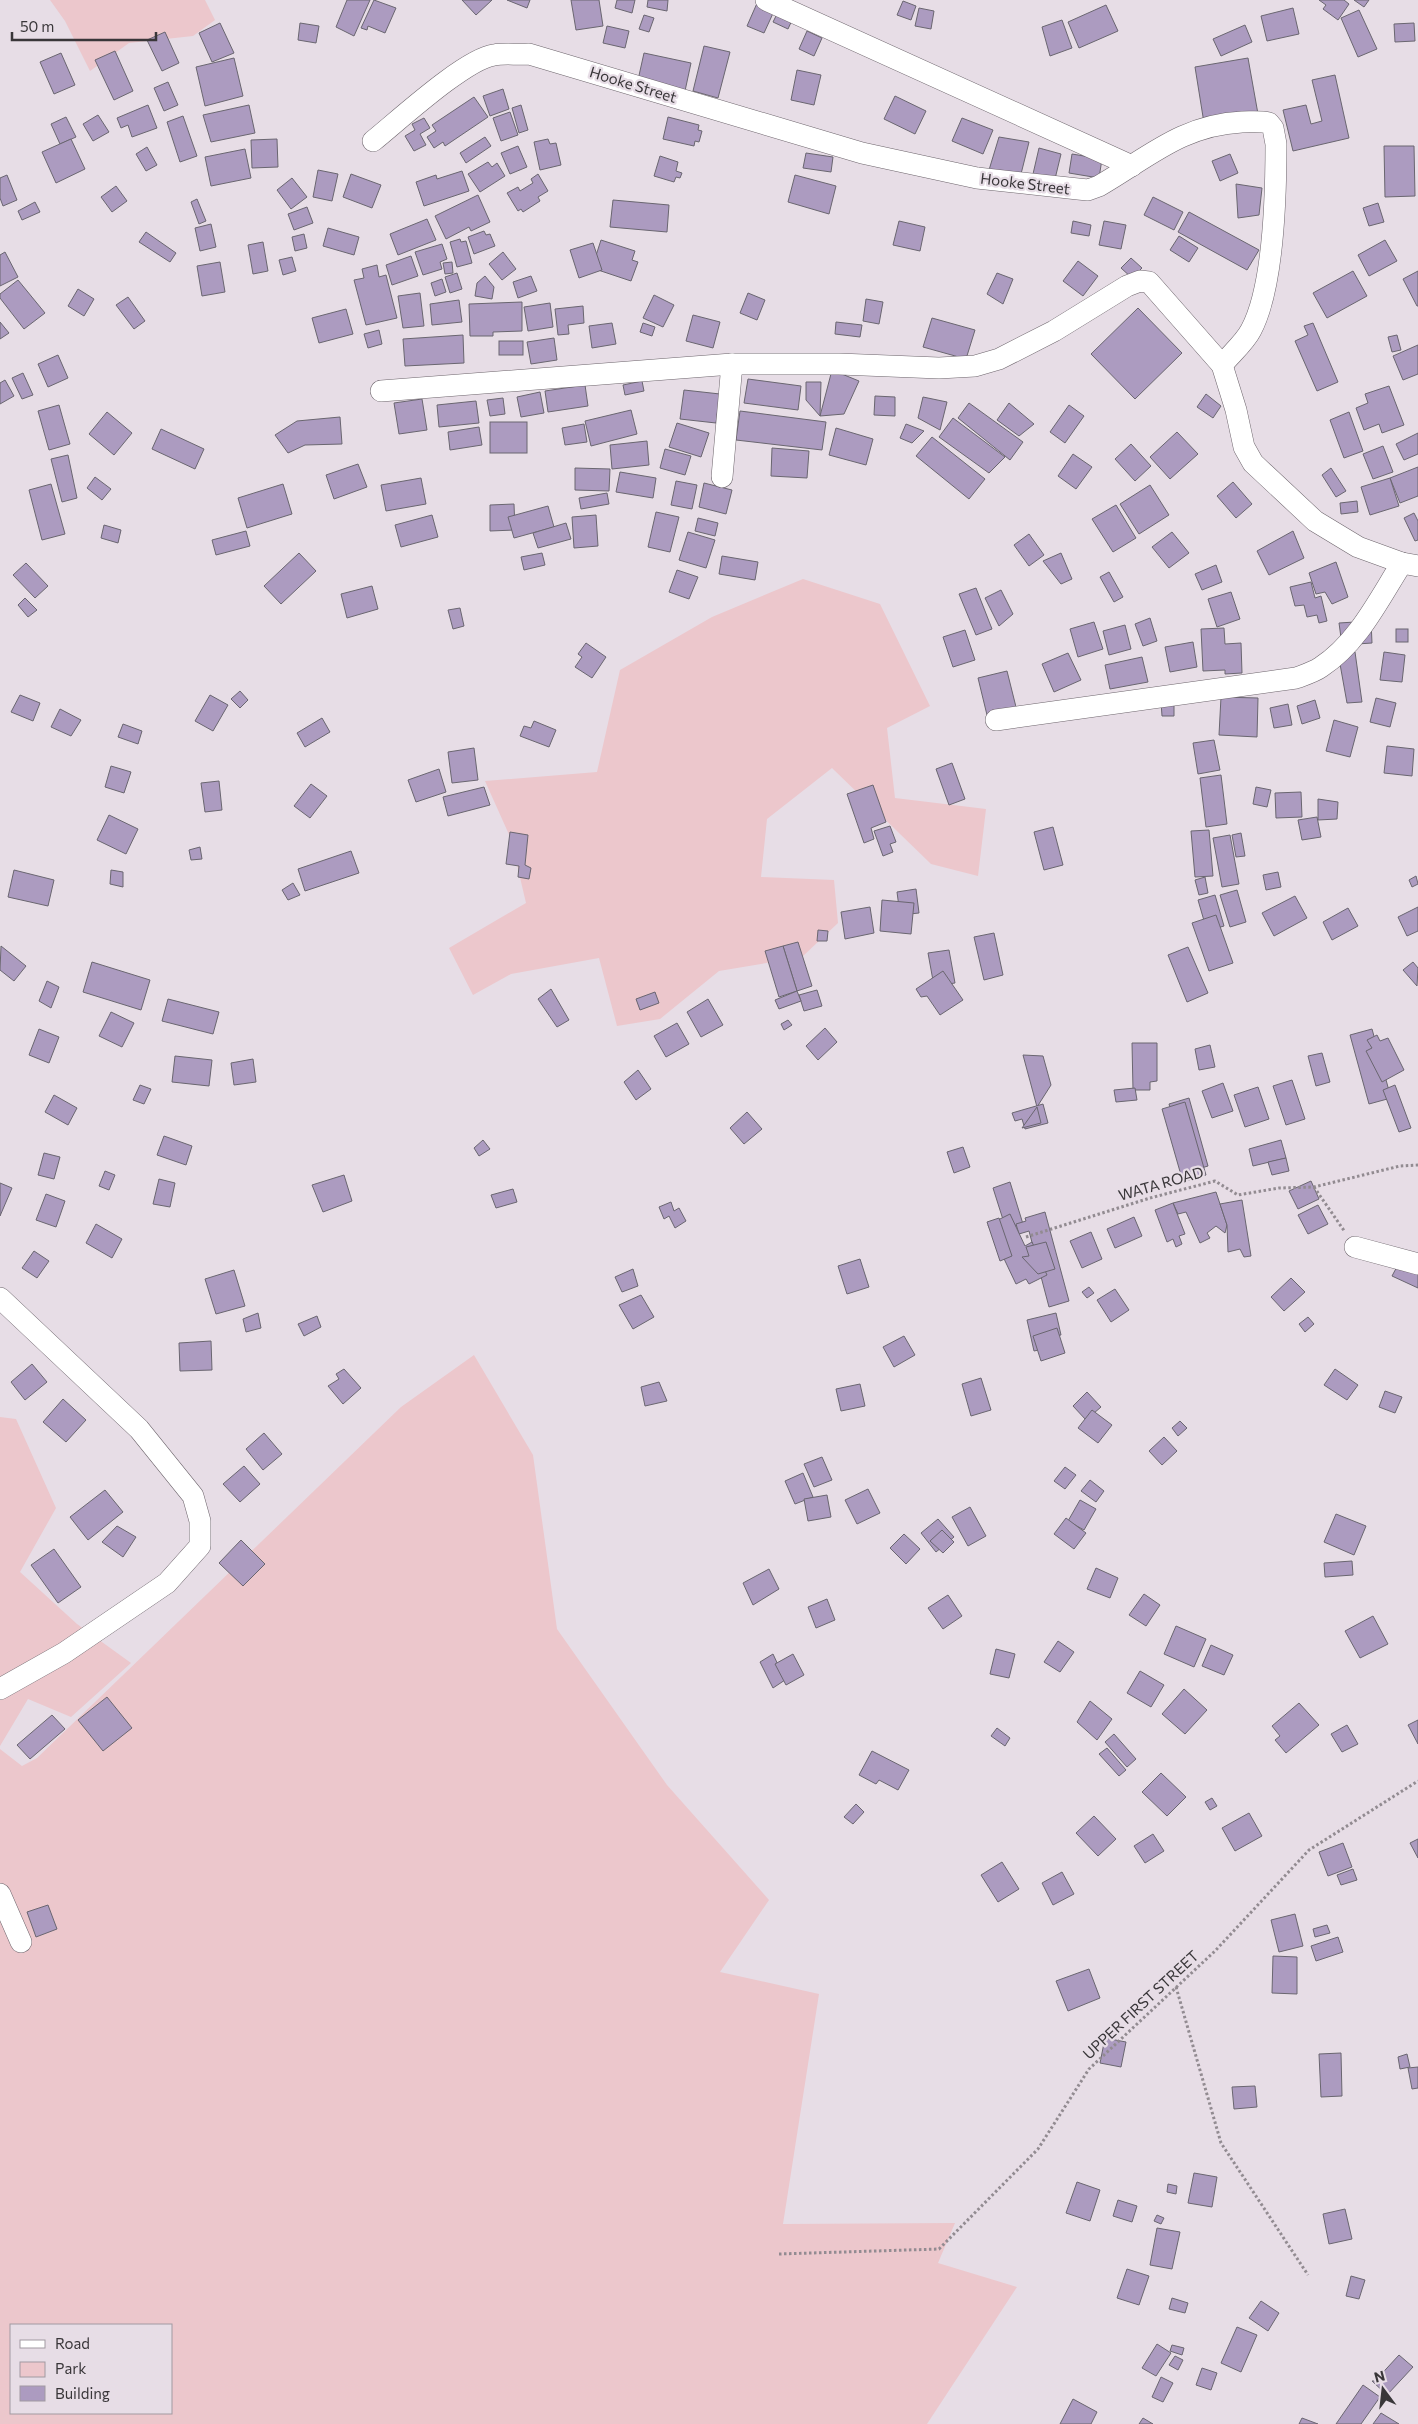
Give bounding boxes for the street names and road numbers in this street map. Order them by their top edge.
street label: Hooke Street [588,62,679,106]
street label: Hooke Street [979,169,1071,197]
street label: WATA ROAD [1116,1162,1205,1204]
street label: UPPER FIRST STREET [1079,1946,1202,2062]

